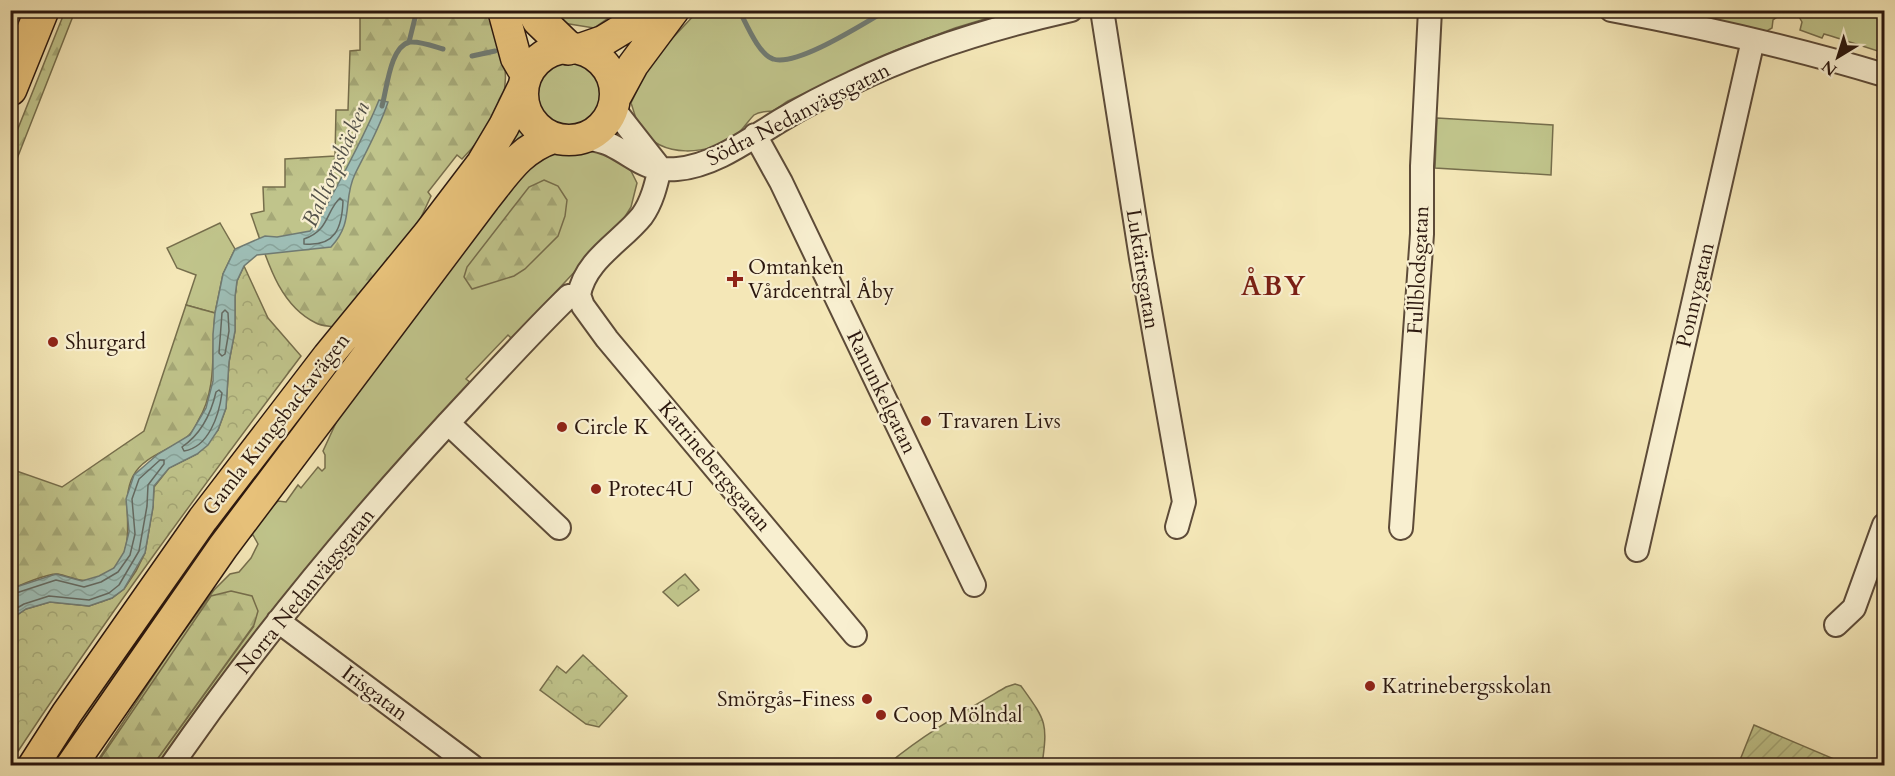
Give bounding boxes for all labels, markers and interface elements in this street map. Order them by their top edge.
north arrow [1808,27,1868,87]
text: N [1817,55,1842,81]
street label: Södra Nedanvägsgatan [702,56,895,173]
water label: Balltorpsbäcken [295,97,377,232]
street label: Fullblodsgatan [1401,205,1436,335]
street label: Luktärtsgatan [1119,207,1166,331]
street label: Ponnygatan [1669,240,1722,351]
place label: Omtanken Vårdcentral Åby [748,253,894,306]
district label: ÅBY [1241,266,1307,305]
marker: Omtanken Vårdcentral Åby [726,270,744,288]
street label: Ranunkelgatan [839,326,924,459]
street label: Gamla Kungsbackavägen [196,327,357,522]
place label: Shurgard [65,328,146,357]
marker: Shurgard [46,335,60,349]
street label: Katrinebergsgatan [651,395,778,538]
place label: Travaren Livs [938,407,1061,436]
place label: Circle K [574,413,650,442]
marker: Travaren Livs [919,414,933,428]
marker: Circle K [555,420,569,434]
place label: Protec4U [608,475,693,504]
marker: Protec4U [589,482,603,496]
street label: Norra Nedanvägsgatan [229,502,382,681]
street label: Irisgatan [336,659,414,728]
place label: Katrinebergsskolan [1382,672,1552,701]
marker: Katrinebergsskolan [1363,679,1377,693]
place label: Smörgås-Finess [717,685,855,714]
marker: Smörgås-Finess [860,692,874,706]
place label: Coop Mölndal [893,701,1023,730]
marker: Coop Mölndal [874,708,888,722]

